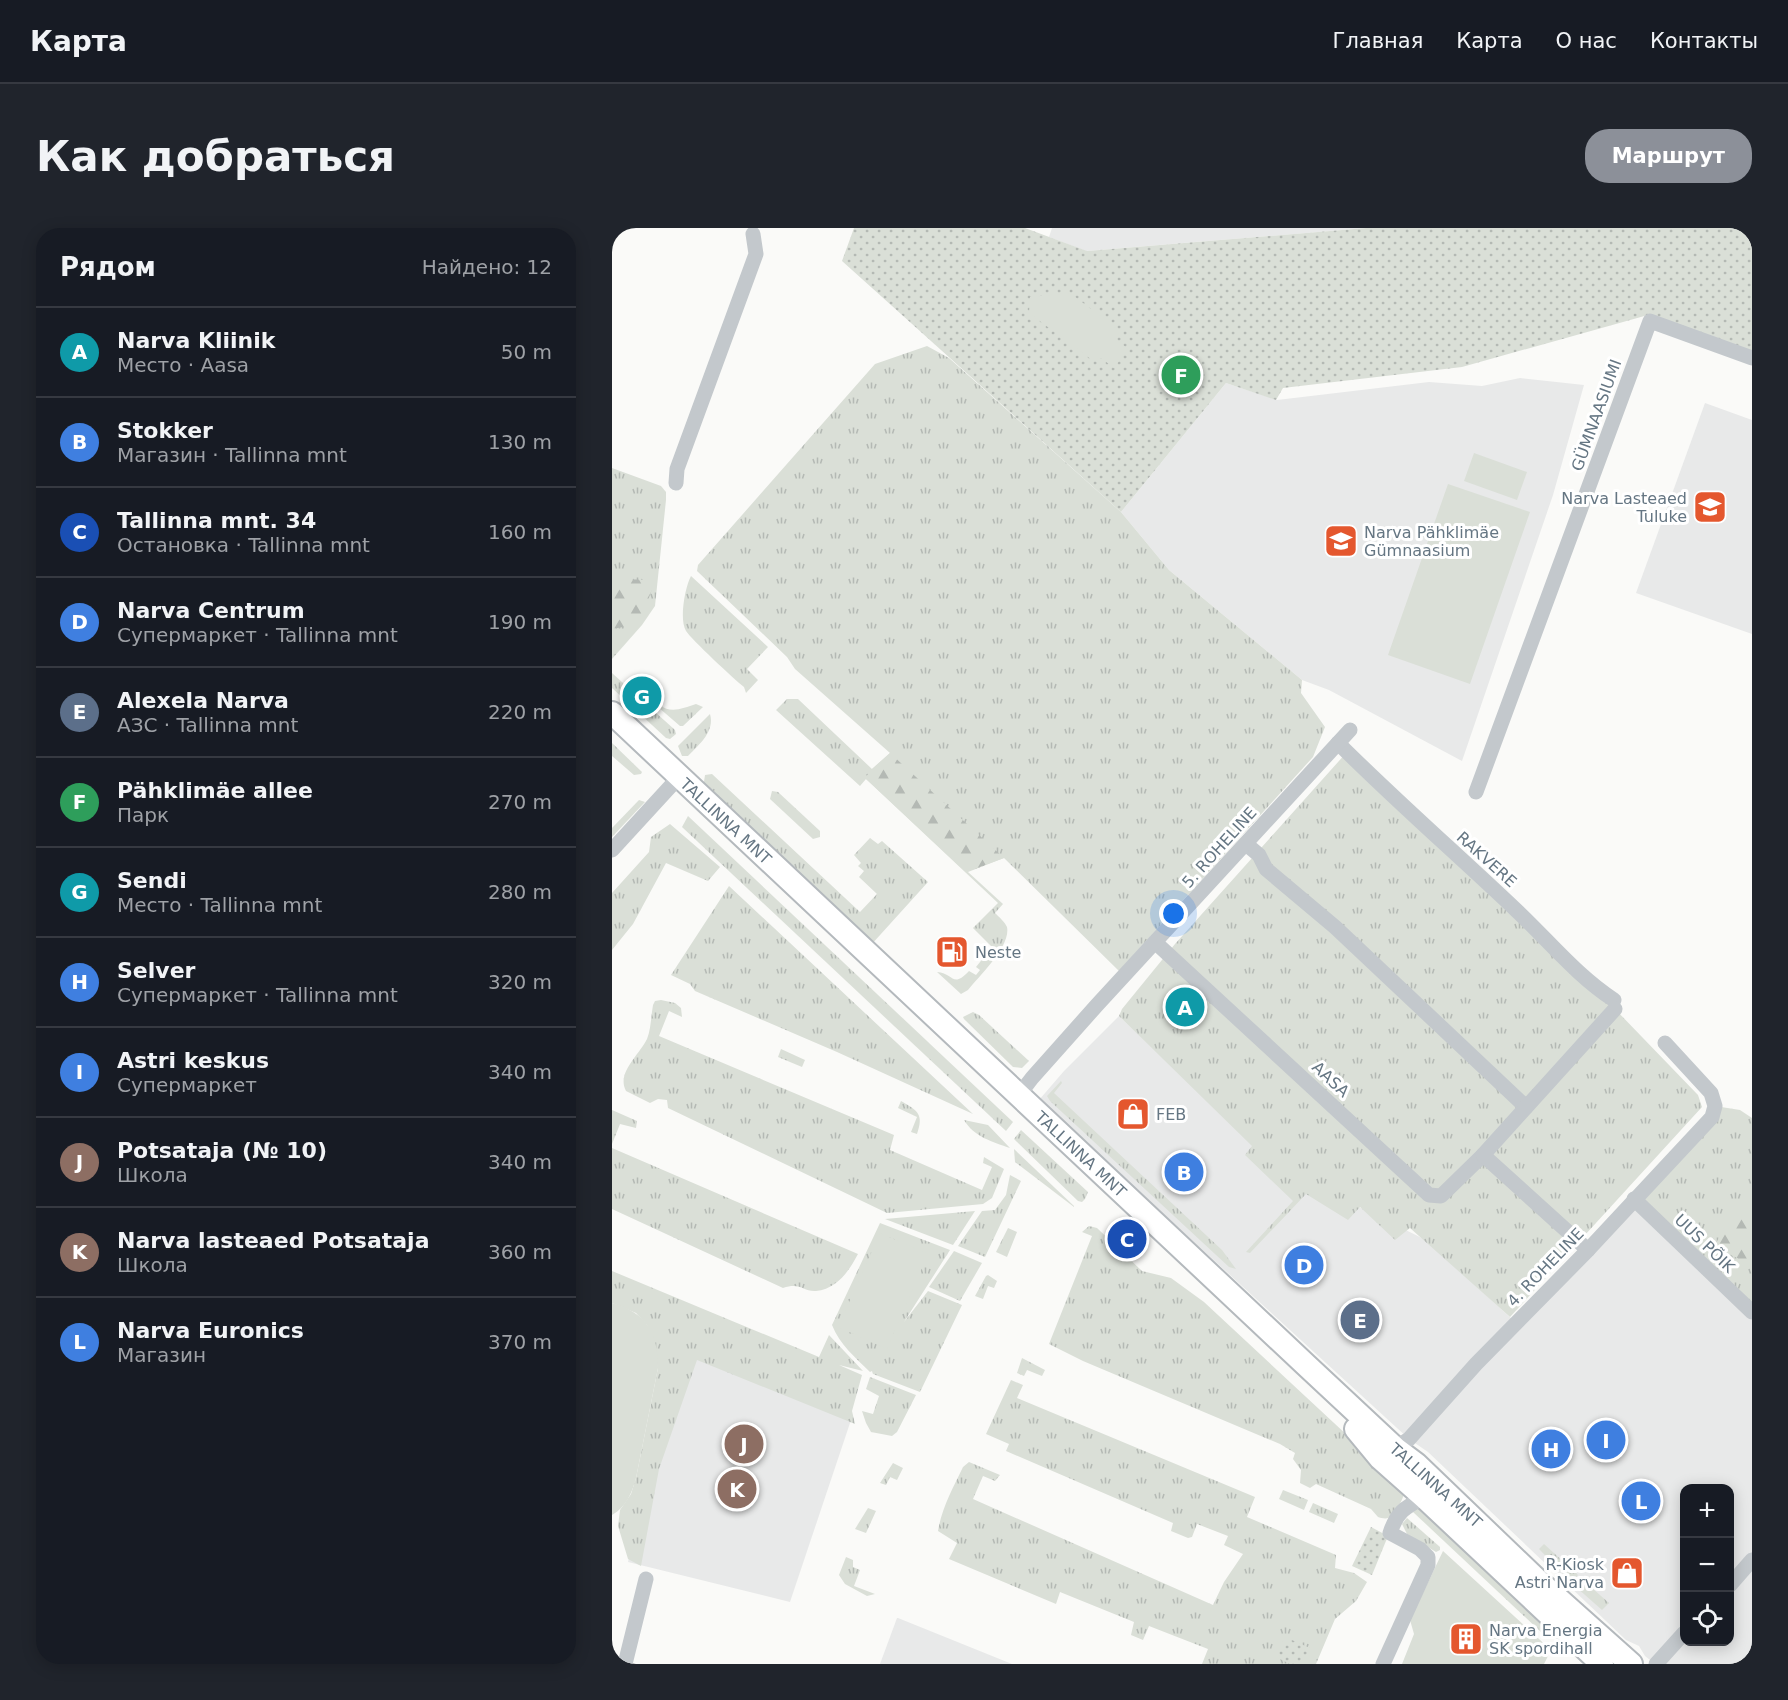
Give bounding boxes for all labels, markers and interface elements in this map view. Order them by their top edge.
text: Карта [30,25,127,58]
text: Главная [1333,29,1423,53]
text: Карта [1456,29,1523,53]
text: О нас [1556,29,1617,53]
text: Контакты [1650,29,1758,53]
button: Маршрут [1585,129,1752,183]
text: Как добраться [36,132,395,181]
text: Рядом [60,252,156,282]
text: Найдено: 12 [422,255,552,279]
text: Narva Kliinik [117,328,275,353]
text: A [72,340,87,364]
text: 50 m [501,340,552,364]
pin: F [1162,352,1200,398]
text: Место · Aasa [117,353,249,377]
street label: GÜMNAASIUMI [1567,357,1625,474]
text: Stokker [117,418,213,443]
text: B [72,430,87,454]
text: 130 m [488,430,552,454]
text: Магазин · Tallinna mnt [117,443,347,467]
place label: Narva Lasteaed Tuluke [1561,489,1687,526]
school or university icon: Narva Lasteaed Tuluke [1692,489,1728,525]
text: Tallinna mnt. 34 [117,508,316,533]
text: C [72,520,87,544]
text: 160 m [488,520,552,544]
school or university icon: Narva Pähklimäe Gümnaasium [1323,523,1359,559]
place label: Narva Pähklimäe Gümnaasium [1364,523,1499,560]
text: Остановка · Tallinna mnt [117,533,370,557]
text: Narva Centrum [117,598,305,623]
text: D [71,610,88,634]
text: 190 m [488,610,552,634]
text: Супермаркет · Tallinna mnt [117,623,398,647]
pin: G [622,674,662,718]
text: Alexela Narva [117,688,289,713]
text: E [73,700,86,724]
text: 220 m [488,700,552,724]
text: АЗС · Tallinna mnt [117,713,298,737]
street label: TALLINNA MNT [675,774,775,869]
text: Pähklimäe allee [117,778,313,803]
text: F [73,790,86,814]
text: 270 m [488,790,552,814]
text: Парк [117,803,169,827]
street label: 5. ROHELINE [1178,803,1261,892]
street label: RAKVERE [1453,827,1521,891]
text: Sendi [117,868,187,893]
text: G [71,880,88,904]
text: 280 m [488,880,552,904]
text: Место · Tallinna mnt [117,893,322,917]
your location [1159,899,1188,928]
fuel station icon: Neste [934,934,970,970]
place label: Neste [975,943,1021,962]
text: Selver [117,958,195,983]
text: H [71,970,88,994]
text: 320 m [488,970,552,994]
text: Супермаркет · Tallinna mnt [117,983,398,1007]
pin: A [1166,984,1204,1030]
text: Astri keskus [117,1048,269,1073]
street label: AASA [1308,1058,1353,1101]
text: I [76,1060,83,1084]
text: 340 m [488,1060,552,1084]
text: Супермаркет [117,1073,257,1097]
shop icon: FEB [1115,1096,1151,1132]
place label: FEB [1156,1105,1186,1124]
street label: TALLINNA MNT [1030,1107,1130,1202]
text: Potsataja (№ 10) [117,1138,327,1163]
text: J [76,1150,83,1174]
text: 340 m [488,1150,552,1174]
pin: B [1164,1150,1204,1194]
text: Школа [117,1163,188,1187]
street label: UUS PÕIK [1671,1210,1739,1277]
pin: C [1108,1216,1146,1262]
street label: 4. ROHELINE [1503,1224,1588,1311]
text: Narva lasteaed Potsataja [117,1228,430,1253]
text: K [72,1240,87,1264]
text: 360 m [488,1240,552,1264]
pin: D [1284,1242,1324,1288]
text: Школа [117,1253,188,1277]
pin: E [1340,1298,1380,1342]
text: Narva Euronics [117,1318,304,1343]
text: L [73,1330,86,1354]
text: 370 m [488,1330,552,1354]
text: Магазин [117,1343,206,1367]
pin: I [1586,1418,1626,1462]
pin: J [724,1422,764,1466]
pin: H [1532,1426,1570,1472]
street label: TALLINNA MNT [1385,1438,1486,1532]
pin: K [718,1466,756,1512]
pin: L [1622,1478,1660,1524]
map controls [1680,1484,1734,1646]
button: + [1680,1484,1734,1538]
button: − [1680,1538,1734,1592]
place label: R-Kiosk Astri Narva [1515,1555,1605,1592]
shop icon: R-Kiosk Astri Narva [1609,1555,1645,1591]
button: locate [1680,1592,1734,1646]
building icon: Narva Energia SK spordihall [1448,1621,1484,1657]
place label: Narva Energia SK spordihall [1489,1621,1603,1658]

